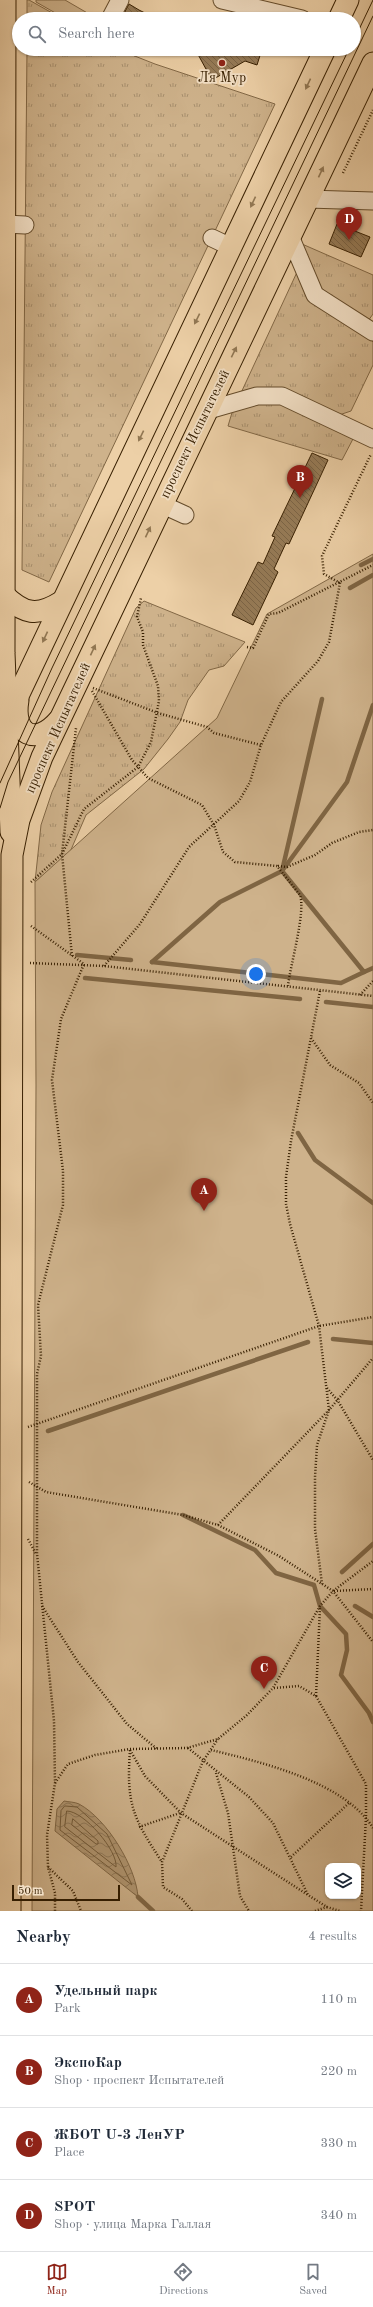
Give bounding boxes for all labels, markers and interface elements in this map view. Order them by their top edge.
search box [12,12,361,56]
icon: search [26,23,48,45]
text: Search here [58,27,135,42]
marker: Ля Мур [217,58,227,68]
place label: Ля Мур [198,71,246,85]
one-way arrow [305,79,311,90]
one-way arrow [318,166,324,177]
one-way arrow [250,196,256,207]
pin: D [336,207,362,240]
one-way arrow [194,313,200,325]
one-way arrow [231,346,237,357]
street label: проспект Испытателей [158,368,232,500]
one-way arrow [138,431,144,442]
pin: B [287,465,313,498]
one-way arrow [145,526,151,538]
one-way arrow [42,632,48,643]
one-way arrow [90,644,96,655]
street label: проспект Испытателей [23,661,93,795]
your location [246,964,266,984]
pin: A [191,1178,217,1211]
pin: C [251,1656,277,1689]
map controls [325,1863,361,1899]
button: layers [325,1863,361,1899]
scale bar [12,1883,120,1902]
text: 50 m [18,1886,43,1897]
text: Nearby [16,1929,71,1946]
text: 4 results [308,1930,357,1943]
text: Удельный парк [54,1984,157,1999]
text: A [24,1993,34,2006]
text: 110 m [320,1993,357,2006]
text: Park [54,2002,81,2015]
text: ЭкспоКар [54,2056,122,2071]
text: B [24,2065,34,2078]
text: 220 m [320,2065,357,2078]
text: Shop · проспект Испытателей [54,2074,224,2087]
text: ЖБОТ U-3 ЛенУР [54,2128,185,2143]
text: C [25,2137,33,2150]
text: 330 m [320,2137,357,2150]
text: Place [54,2146,84,2159]
text: SPOT [54,2200,95,2215]
text: D [24,2209,34,2222]
text: 340 m [320,2209,357,2222]
text: Shop · улица Марка Галлая [54,2218,211,2231]
tab: Map [46,2261,68,2299]
tab: Directions [159,2261,208,2299]
tab: Saved [299,2261,327,2299]

